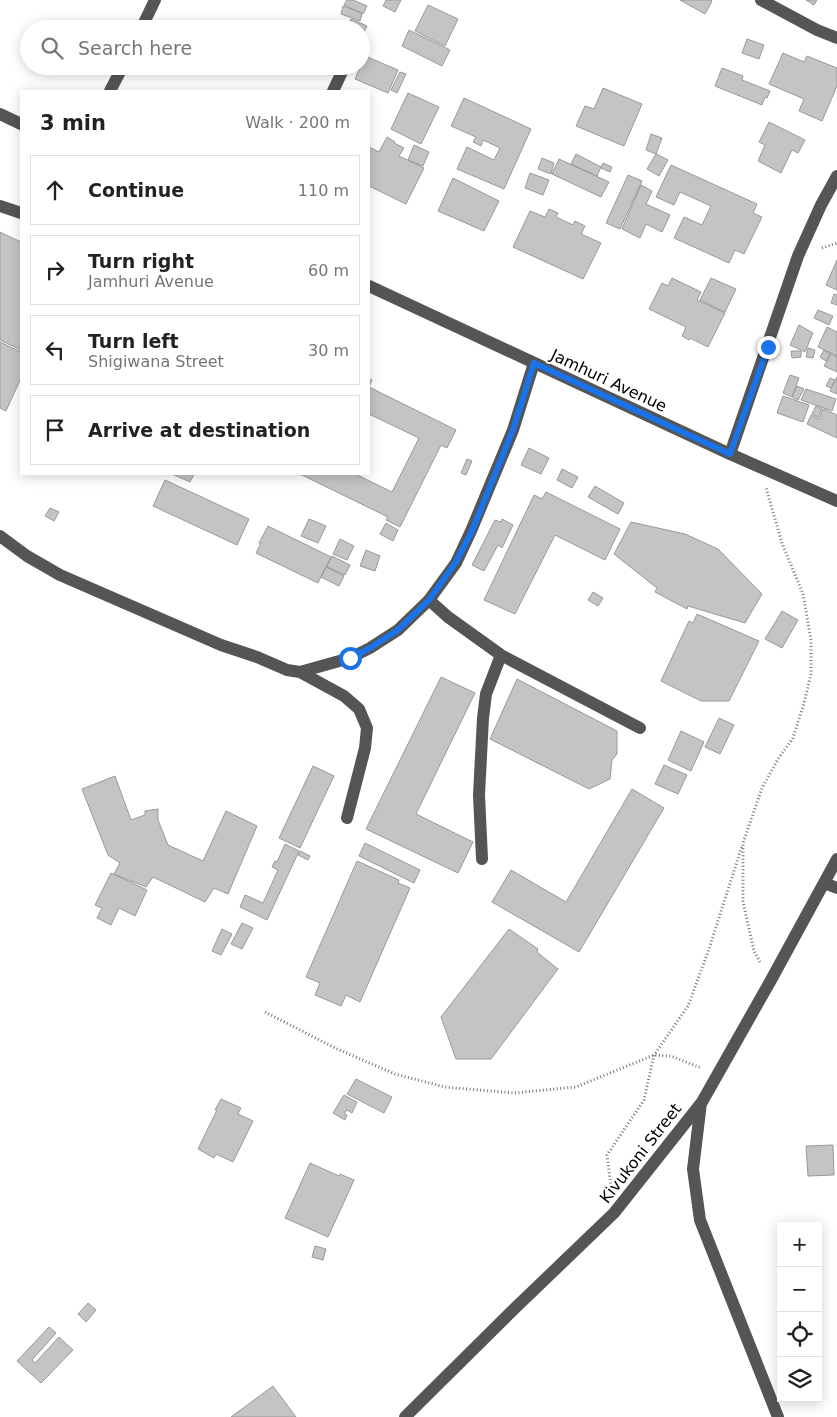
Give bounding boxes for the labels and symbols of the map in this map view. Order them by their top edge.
route end [757,336,780,359]
street label: Jamhuri Avenue [547,345,670,416]
route start [339,647,362,670]
street label: Kivukoni Street [596,1100,685,1207]

